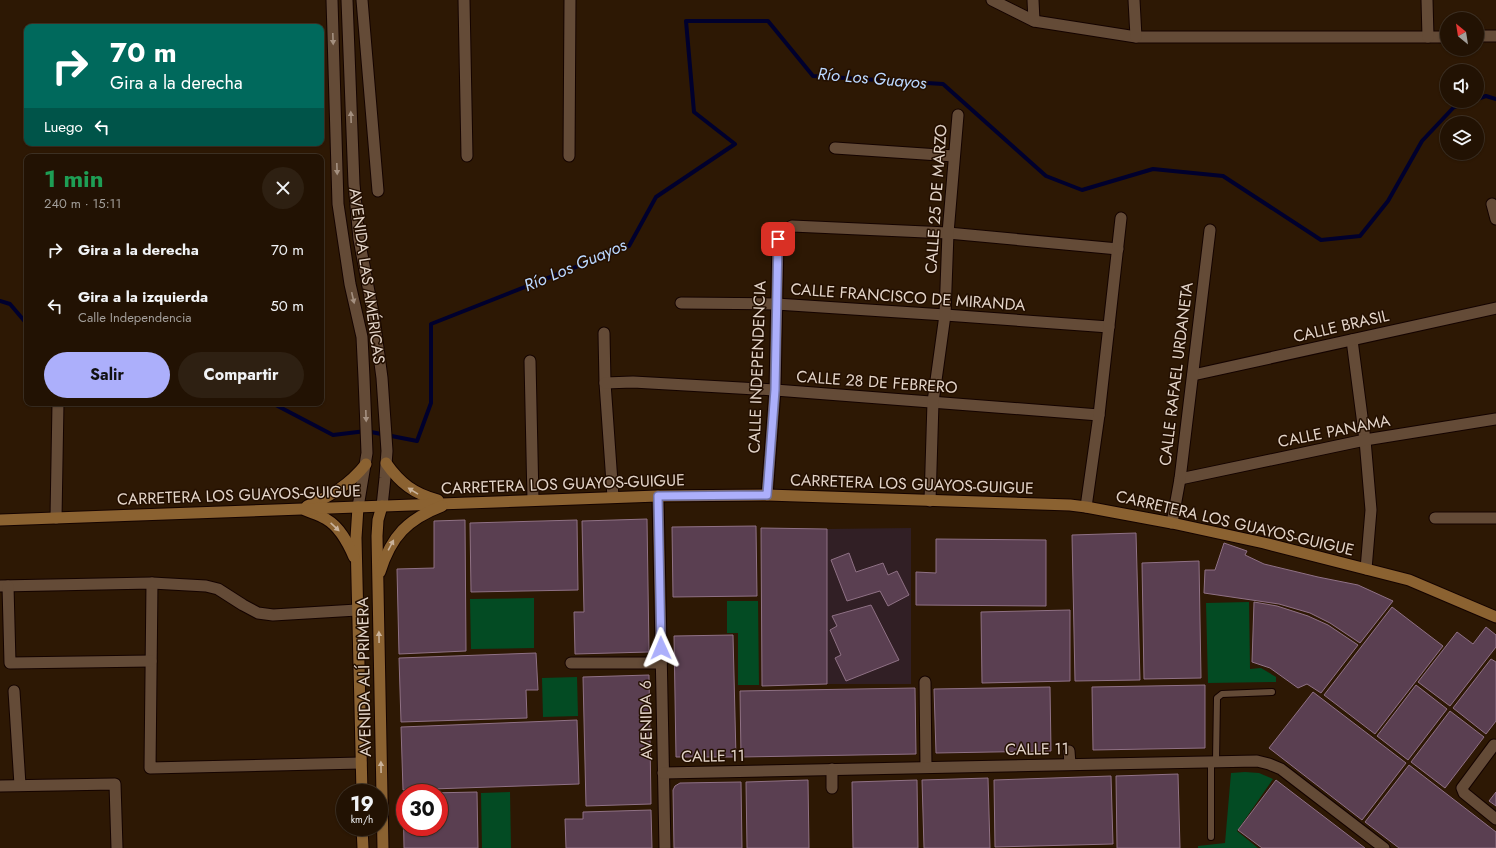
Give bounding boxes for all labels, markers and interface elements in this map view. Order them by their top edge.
north arrow [1440,12,1484,56]
map controls [1440,12,1484,160]
text: 70 m [110,32,177,73]
one-way arrow [330,33,336,46]
icon: right [44,40,96,92]
water label: Río Los Guayos [817,61,928,95]
button: sound [1440,64,1484,108]
text: Gira a la derecha [110,70,243,96]
one-way arrow [348,110,354,123]
text: Luego [44,116,83,138]
icon: left [91,116,113,138]
button: layers [1440,116,1484,160]
street label: CALLE 25 DE MARZO [919,124,953,274]
text: 1 min [44,161,104,196]
one-way arrow [334,163,340,176]
button: close [262,167,304,209]
street label: AVENIDA LAS AMÉRICAS [343,187,391,366]
text: 240 m · 15:11 [44,194,121,213]
pin [761,222,795,256]
icon: arrive [767,228,789,250]
water label: Río Los Guayos [520,232,630,297]
icon: right [44,239,66,261]
text: Gira a la derecha [78,239,199,261]
text: 70 m [271,239,304,261]
street label: CALLE FRANCISCO DE MIRANDA [790,277,1027,317]
street label: CALLE INDEPENDENCIA [742,280,772,454]
street label: CALLE RAFAEL URDANETA [1153,281,1199,467]
text: Gira a la izquierda [78,286,208,308]
one-way arrow [351,291,357,304]
icon: left [44,295,66,317]
text: 50 m [270,295,304,317]
street label: CALLE BRASIL [1291,304,1392,348]
text: Calle Independencia [78,308,192,327]
button: Salir [44,352,170,398]
button: Compartir [178,352,304,398]
street label: CALLE 28 DE FEBRERO [796,365,958,399]
street label: CALLE PANAMA [1276,409,1393,453]
one-way arrow [363,410,369,423]
street label: CARRETERA LOS GUAYOS-GUIGUE [441,468,685,500]
street label: CARRETERA LOS GUAYOS-GUIGUE [790,468,1034,500]
street label: CARRETERA LOS GUAYOS-GUIGUE [117,479,361,511]
street label: CARRETERA LOS GUAYOS-GUIGUE [1114,484,1356,562]
one-way arrow [408,487,419,494]
one-way arrow [330,522,340,532]
one-way arrow [388,539,394,551]
street label: AVENIDA ALÍ PRIMERA [351,596,377,757]
position arrow [640,627,682,669]
one-way arrow [376,630,382,643]
street label: AVENIDA 6 [634,680,658,760]
street label: CALLE 11 [1005,737,1069,761]
street label: CALLE 11 [681,744,745,768]
one-way arrow [378,761,385,773]
speed limit sign: 30 [396,784,448,836]
text: 19 [350,790,374,819]
text: km/h [351,812,373,827]

